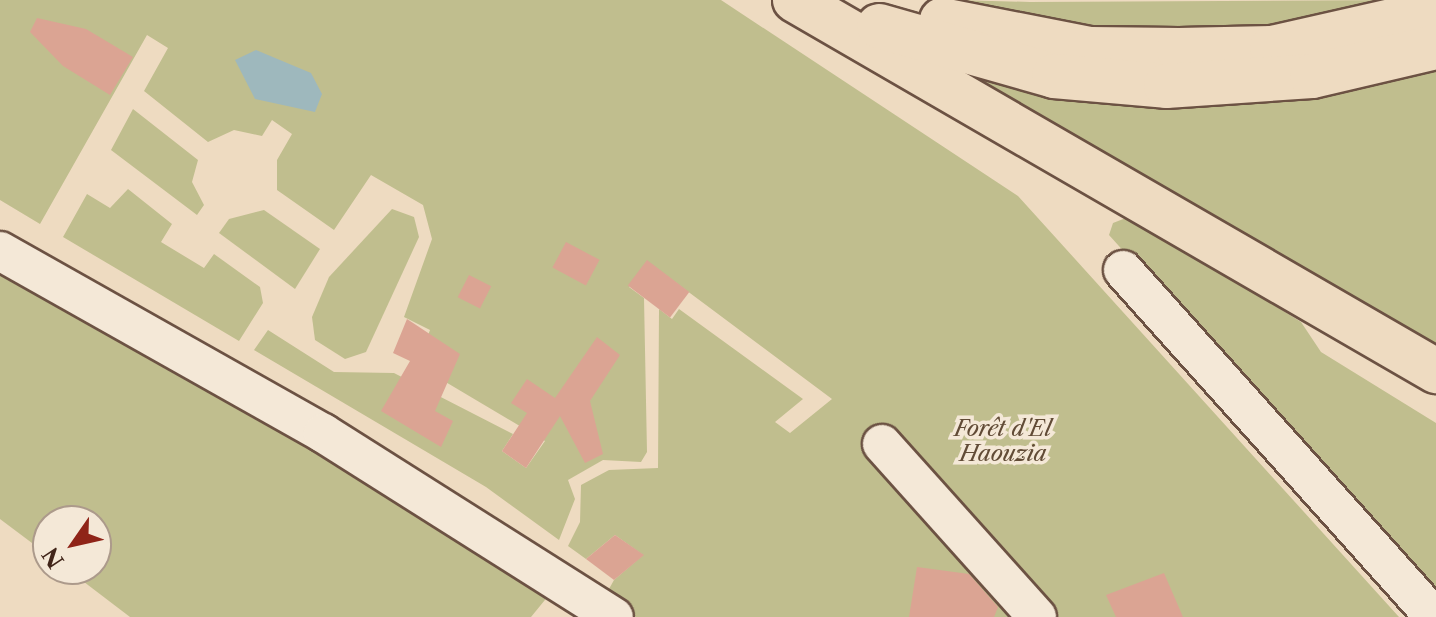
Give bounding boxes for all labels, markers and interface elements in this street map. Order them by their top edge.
park label: Forêt d'El Haouzia [954,415,1052,466]
north arrow [32,505,112,585]
text: N [37,542,70,573]

